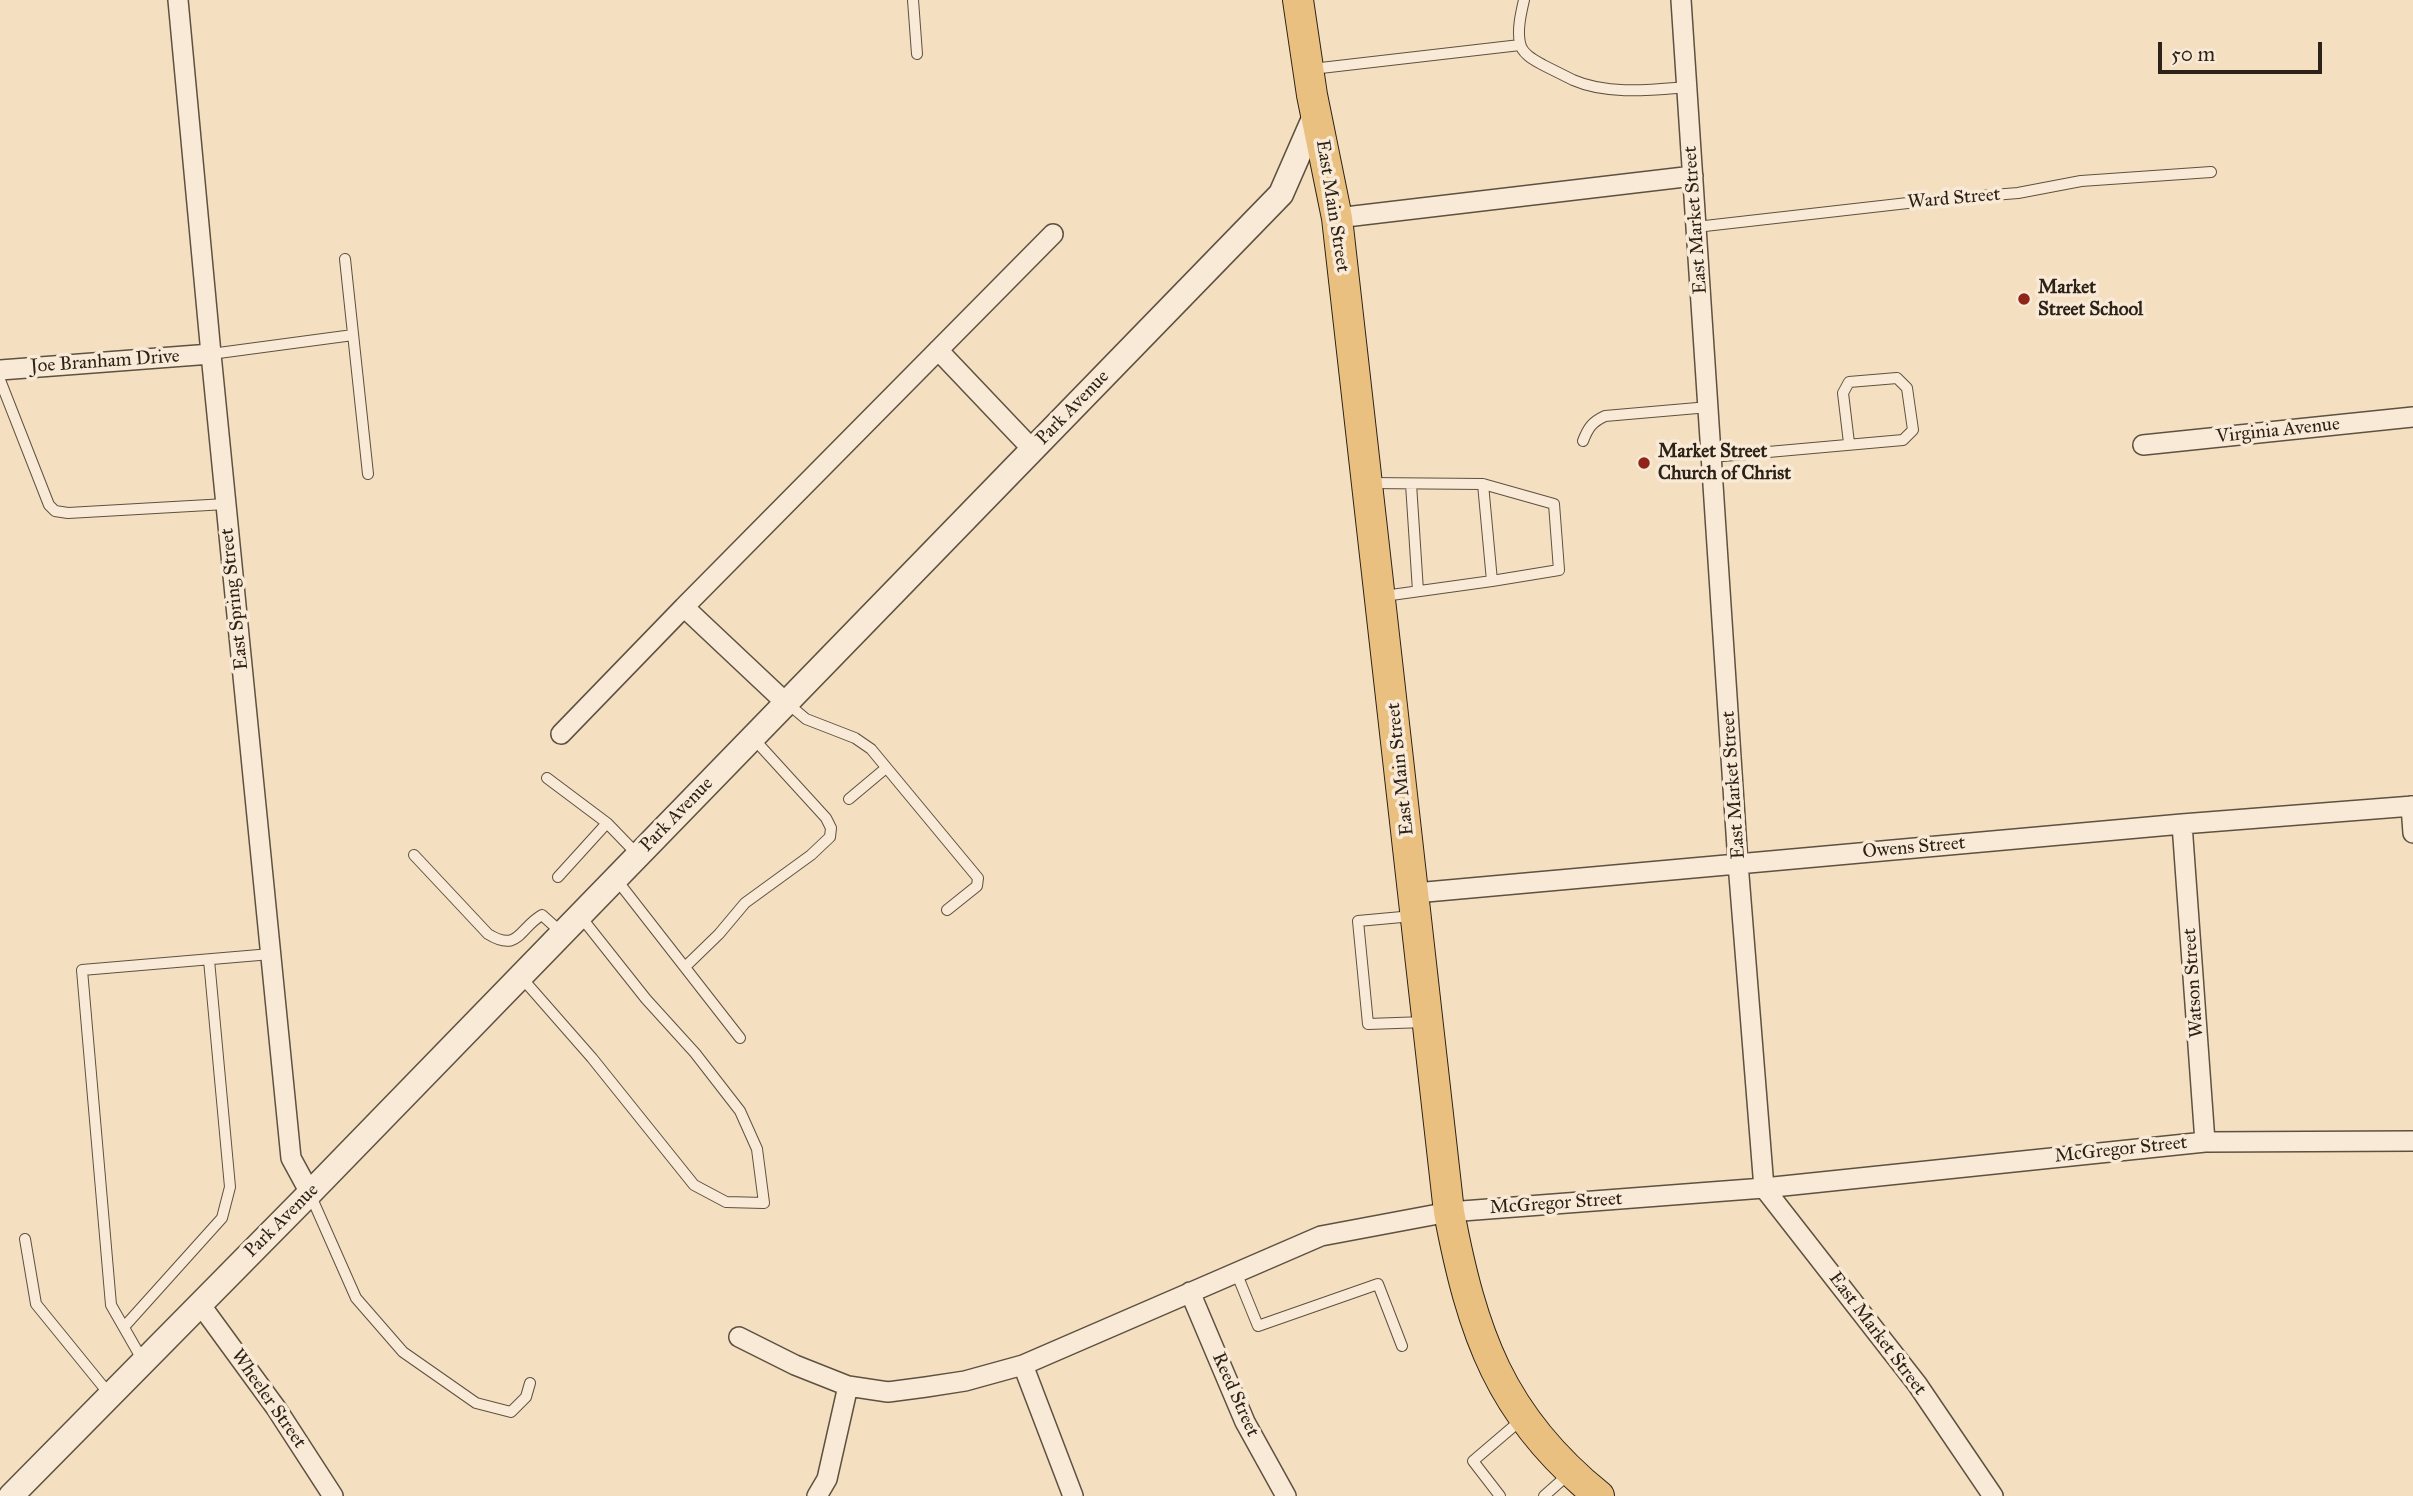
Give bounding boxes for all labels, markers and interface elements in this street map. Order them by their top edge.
scale bar [2161,28,2326,72]
text: 50 m [2171,41,2215,67]
street label: East Main Street [1310,138,1354,274]
street label: East Market Street [1679,145,1713,295]
street label: Ward Street [1907,184,2001,214]
place label: Market Street School [2038,277,2143,321]
marker: Market Street School [2016,291,2032,307]
street label: Joe Branham Drive [30,345,180,379]
street label: Park Avenue [1032,366,1114,450]
street label: Virginia Avenue [2215,413,2341,449]
place label: Market Street Church of Christ [1658,441,1791,485]
marker: Market Street Church of Christ [1636,455,1652,471]
street label: East Spring Street [216,527,254,671]
street label: East Main Street [1383,701,1419,837]
street label: East Market Street [1717,710,1751,860]
street label: Park Avenue [636,773,718,857]
street label: Owens Street [1862,832,1966,864]
street label: Watson Street [2179,927,2209,1039]
street label: McGregor Street [2054,1132,2188,1168]
street label: Park Avenue [240,1179,324,1263]
street label: McGregor Street [1489,1188,1623,1220]
street label: East Market Street [1823,1268,1931,1400]
street label: Wheeler Street [225,1345,311,1453]
street label: Reed Street [1206,1349,1264,1441]

